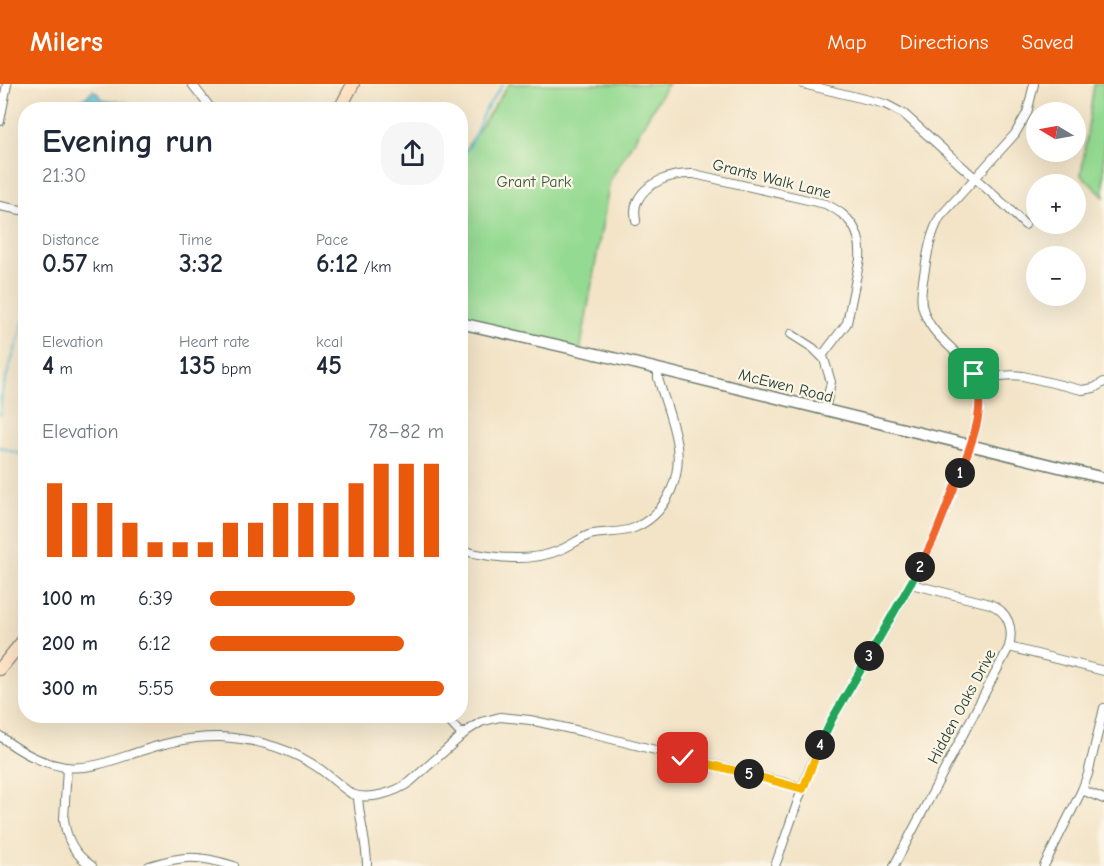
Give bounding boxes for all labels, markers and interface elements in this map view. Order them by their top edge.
text: Milers [30,26,103,58]
text: Map [827,30,867,54]
text: Directions [900,30,989,54]
text: Saved [1022,30,1074,54]
north arrow [1026,102,1086,162]
map controls [1026,102,1086,306]
text: Evening run [42,122,213,160]
button: share [381,122,444,185]
street label: Grants Walk Lane [711,156,833,202]
text: 21:30 [42,164,86,187]
park label: Grant Park [496,173,572,191]
button: + [1026,174,1086,234]
text: Distance [42,231,99,249]
text: Time [179,231,212,249]
text: Pace [316,231,348,249]
button: − [1026,246,1086,306]
text: 0.57 [42,249,87,279]
text: 3:32 [179,249,223,279]
text: 6:12 [316,249,358,279]
text: km [87,258,113,276]
text: /km [358,258,391,276]
text: Elevation [42,333,103,351]
text: Heart rate [179,333,250,351]
text: kcal [316,333,343,351]
pin [948,348,999,399]
text: 4 [42,351,54,381]
text: 135 [179,351,216,381]
text: 45 [316,351,342,381]
icon: arrive [957,357,990,390]
text: m [54,360,73,378]
text: bpm [216,360,251,378]
street label: McEwen Road [737,366,835,406]
text: Elevation [42,420,119,443]
text: 78–82 m [368,420,444,443]
pin: 1 [945,458,975,488]
text: 1 [957,464,963,482]
pin: 2 [905,552,935,582]
text: 2 [916,558,924,576]
text: 100 m [42,587,96,610]
text: 6:39 [138,587,173,610]
text: 200 m [42,632,98,655]
text: 6:12 [138,632,171,655]
pin: 3 [854,641,884,671]
street label: Hidden Oaks Drive [924,646,1000,767]
text: 3 [865,647,873,665]
text: 300 m [42,677,98,700]
text: 5:55 [138,677,174,700]
pin: 4 [805,730,835,760]
pin [657,732,708,783]
text: 4 [816,736,824,754]
icon: check [666,741,699,774]
pin: 5 [734,759,764,789]
text: 5 [745,765,753,783]

